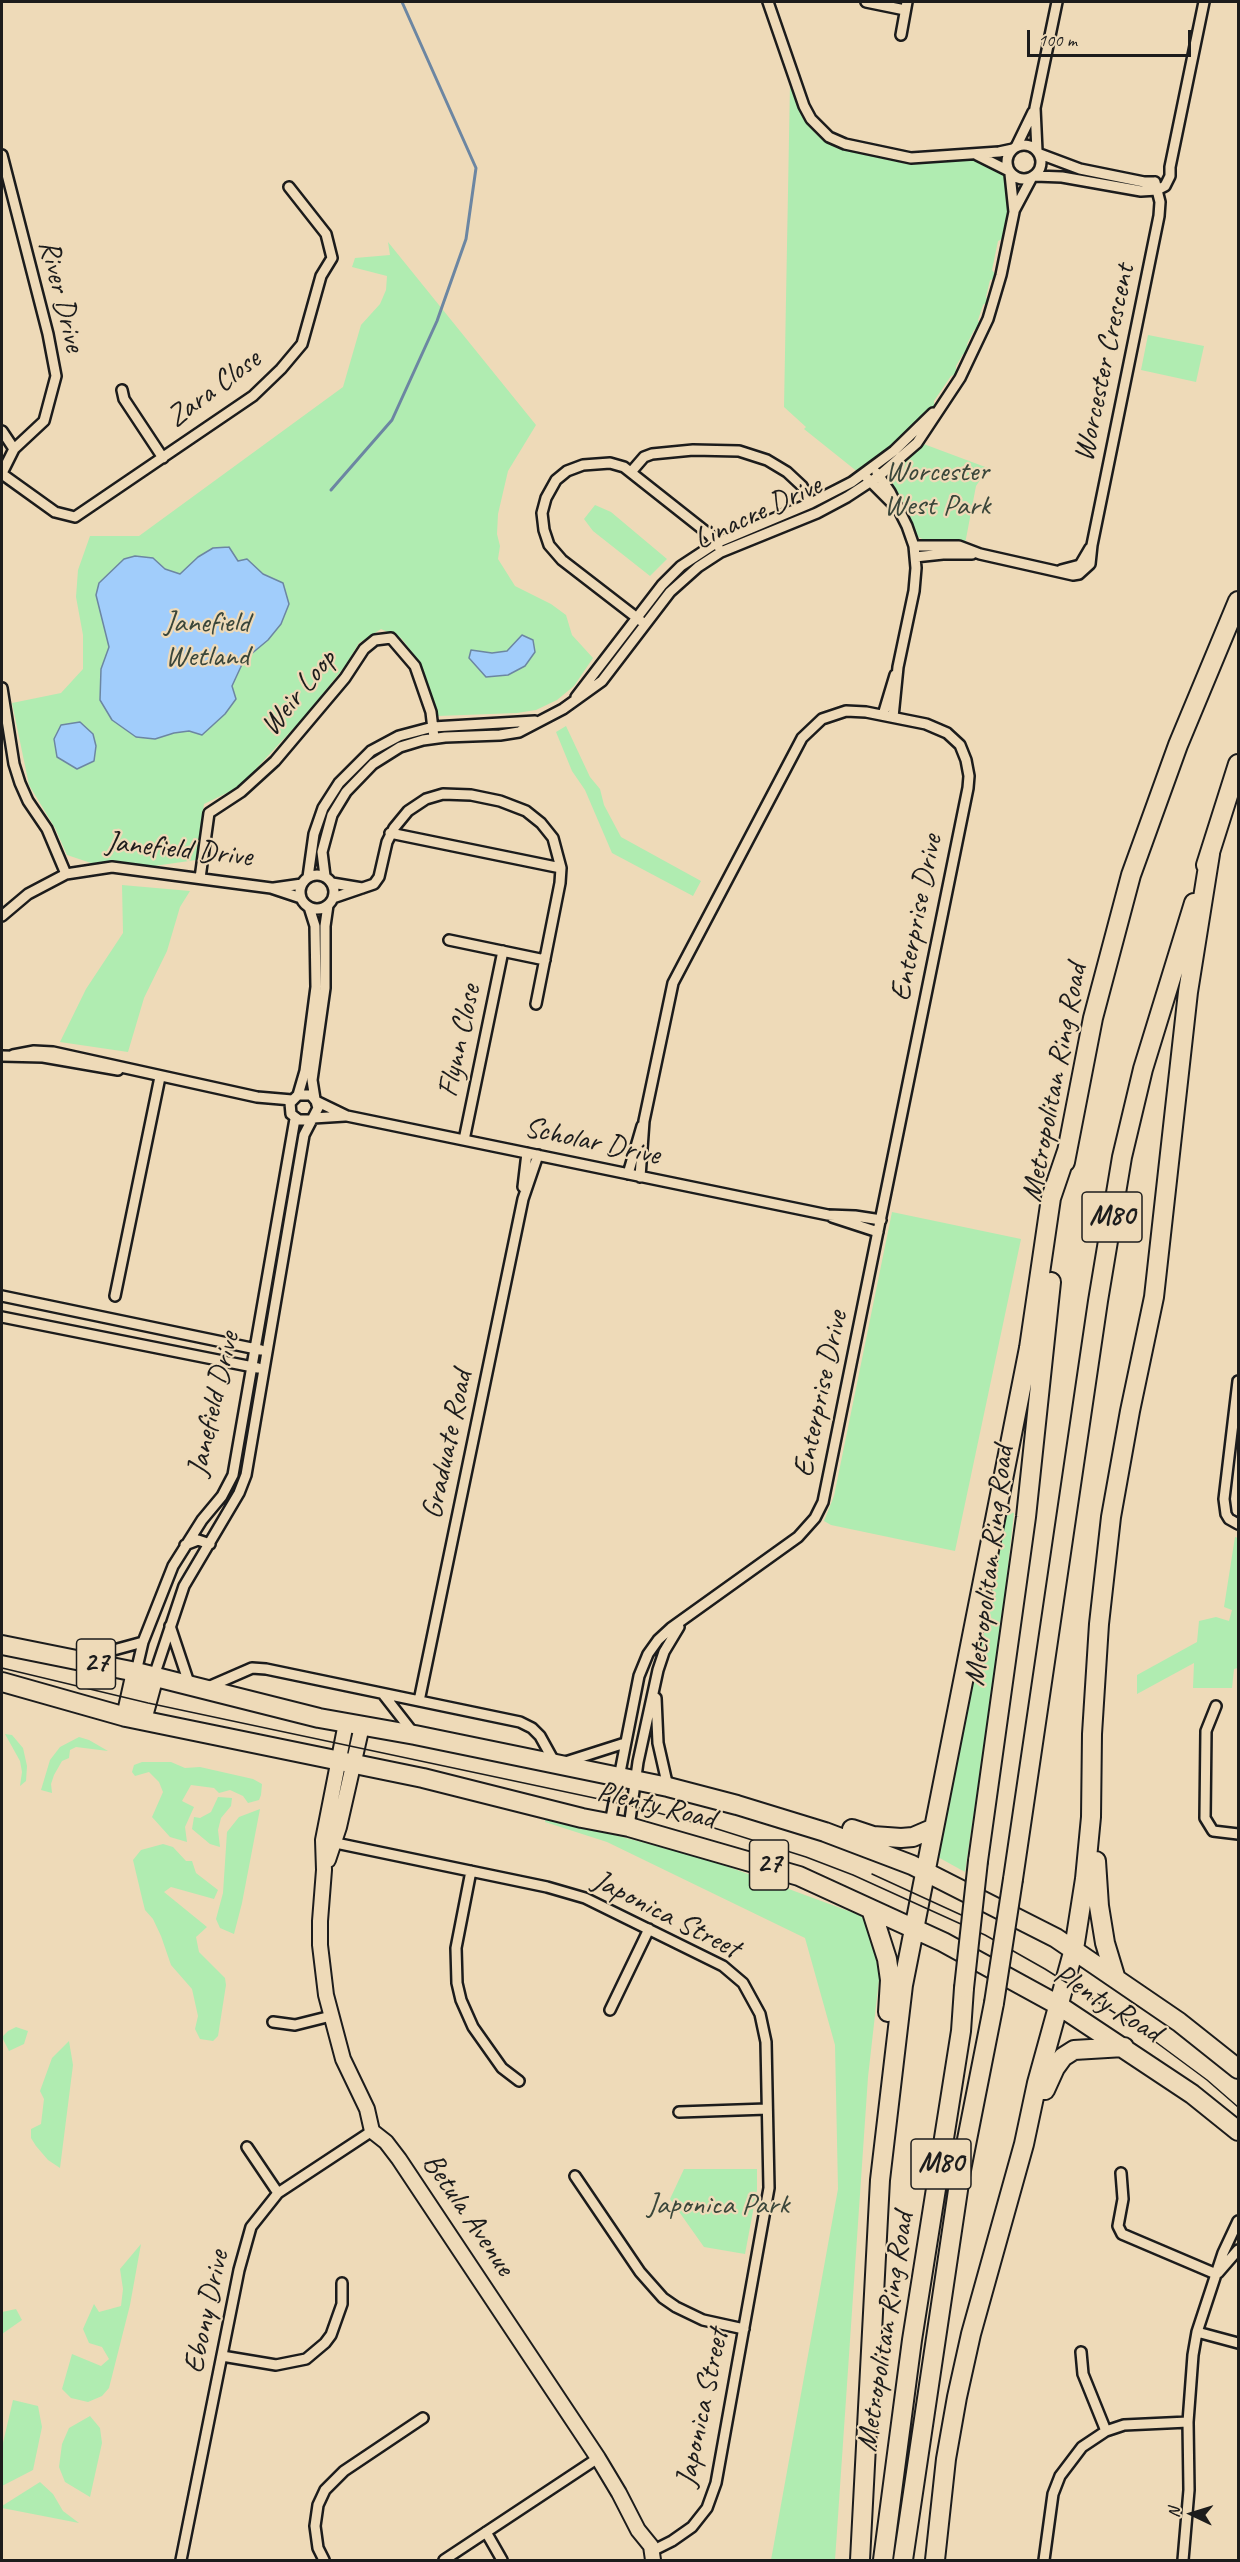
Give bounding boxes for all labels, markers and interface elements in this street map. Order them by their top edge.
scale bar [1030,18,1194,56]
text: 100 m [1038,29,1077,51]
street label: River Drive [30,237,92,355]
street label: Worcester Crescent [1067,261,1143,465]
street label: Zara Close [160,342,268,436]
park label: Worcester West Park [884,454,990,524]
street label: Linacre Drive [689,468,827,558]
park label: Janefield Wetland [164,605,250,676]
street label: Weir Loop [253,643,345,743]
street label: Janefield Drive [104,824,254,876]
street label: Enterprise Drive [883,832,951,1004]
street label: Metropolitan Ring Road [1014,961,1096,1205]
street label: Flynn Close [431,982,489,1100]
street label: Scholar Drive [521,1110,663,1174]
road number: M80 [1082,1192,1142,1242]
street label: Enterprise Drive [786,1308,856,1480]
street label: Janefield Drive [180,1328,248,1480]
street label: Graduate Road [415,1368,481,1522]
street label: Metropolitan Ring Road [957,1444,1023,1688]
road number: 27 [76,1639,116,1689]
street label: Plenty Road [593,1774,719,1838]
road number: 27 [750,1840,788,1890]
street label: Japonica Street [587,1863,745,1967]
street label: Plenty Road [1047,1957,1167,2051]
road number: M80 [911,2139,971,2189]
street label: Betula Avenue [414,2147,522,2283]
park label: Japonica Park [647,2187,789,2223]
street label: Metropolitan Ring Road [849,2210,923,2454]
street label: Ebony Drive [176,2247,238,2377]
street label: Japonica Street [669,2326,737,2490]
north arrow [1162,2484,1222,2544]
text: N [1164,2507,1184,2518]

